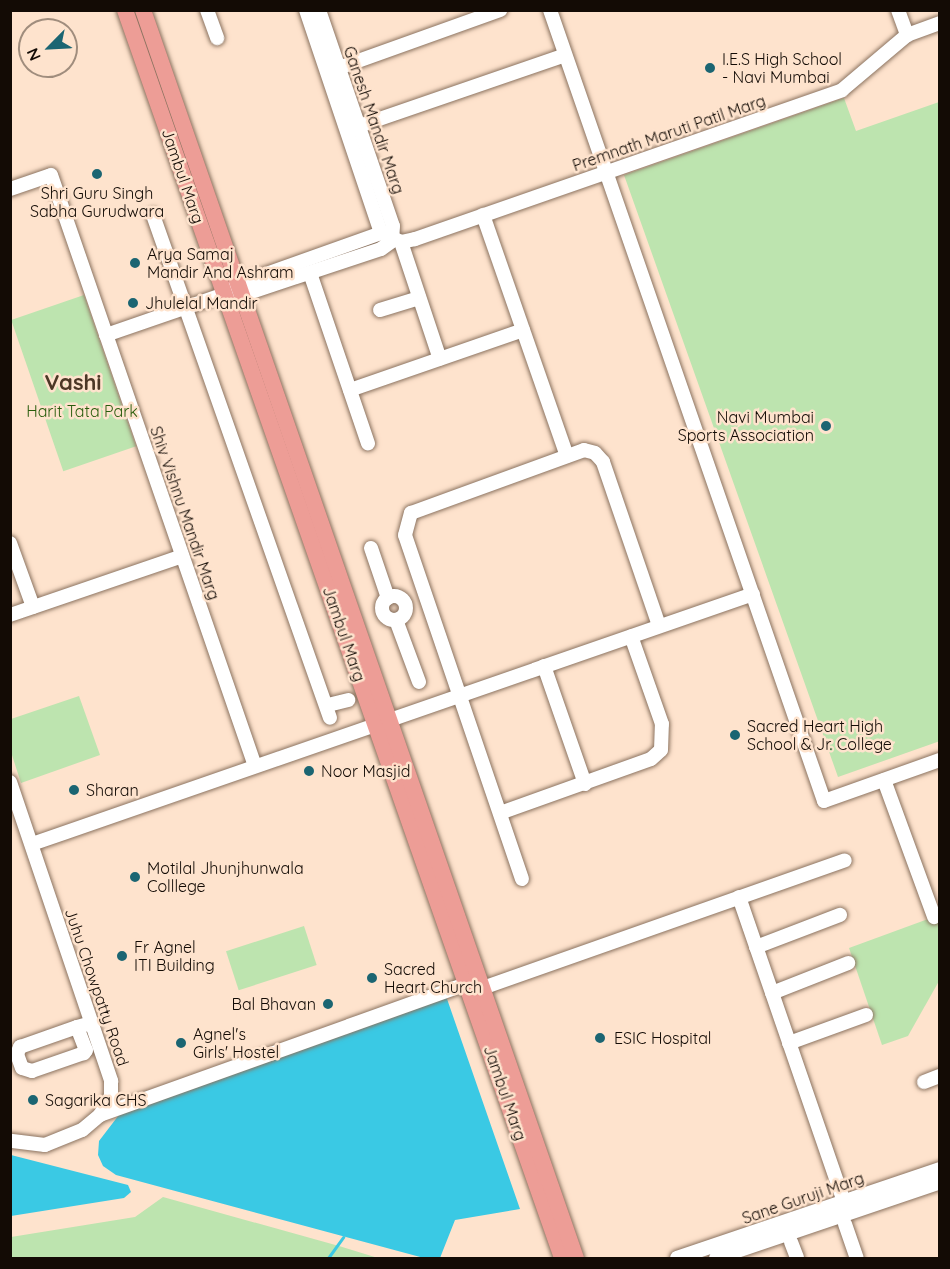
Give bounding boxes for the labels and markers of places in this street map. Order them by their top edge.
place label: I.E.S High School - Navi Mumbai [722,49,842,87]
marker: I.E.S High School - Navi Mumbai [703,61,717,75]
marker: Shri Guru Singh Sabha Gurudwara [90,167,104,181]
place label: Shri Guru Singh Sabha Gurudwara [30,183,164,221]
place label: Arya Samaj Mandir And Ashram [147,244,294,282]
marker: Arya Samaj Mandir And Ashram [128,256,142,270]
place label: Jhulelal Mandir [145,293,258,313]
marker: Jhulelal Mandir [126,296,140,310]
place label: Navi Mumbai Sports Association [678,407,814,445]
marker: Navi Mumbai Sports Association [819,419,833,433]
place label: Sacred Heart High School & Jr. College [747,716,892,754]
marker: Sacred Heart High School & Jr. College [728,728,742,742]
place label: Noor Masjid [321,761,410,781]
marker: Noor Masjid [302,764,316,778]
place label: Sharan [86,780,139,800]
marker: Sharan [67,783,81,797]
place label: Motilal Jhunjhunwala Colllege [147,858,304,896]
marker: Motilal Jhunjhunwala Colllege [128,870,142,884]
place label: Fr Agnel ITI Building [134,937,215,975]
marker: Fr Agnel ITI Building [115,949,129,963]
place label: Sacred Heart Church [384,959,482,997]
marker: Sacred Heart Church [365,971,379,985]
place label: Bal Bhavan [232,994,316,1014]
marker: Bal Bhavan [321,997,335,1011]
place label: Agnel's Girls' Hostel [193,1024,279,1062]
place label: ESIC Hospital [614,1028,712,1048]
marker: ESIC Hospital [591,1029,609,1047]
marker: Agnel's Girls' Hostel [174,1036,188,1050]
place label: Sagarika CHS [45,1090,146,1110]
marker: Sagarika CHS [26,1093,40,1107]

